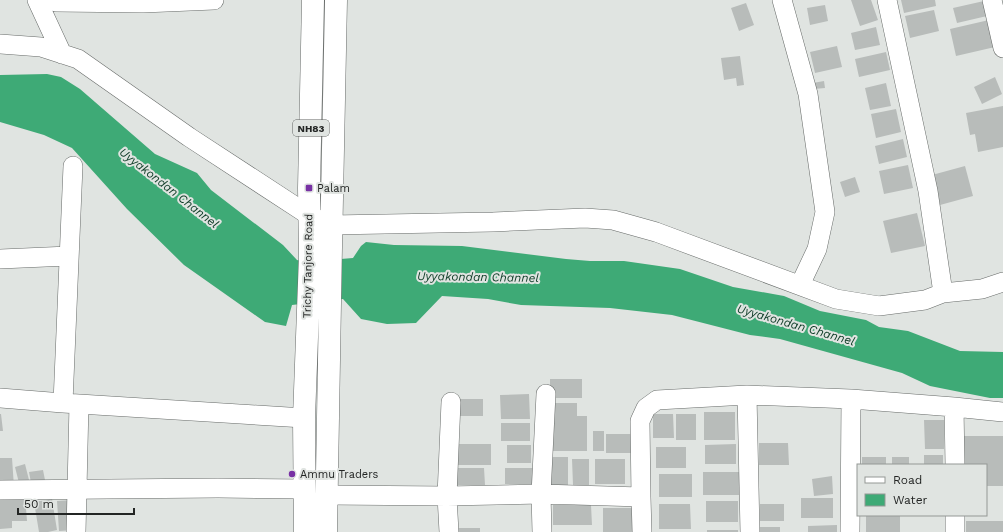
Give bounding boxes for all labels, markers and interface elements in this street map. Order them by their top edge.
road number: NH83 [293,120,329,136]
water label: Uyyakondan Channel [117,145,222,231]
place label: Palam [317,182,350,195]
marker: Palam [304,183,314,193]
street label: Trichy Tanjore Road [301,214,315,318]
water label: Uyyakondan Channel [417,269,540,285]
water label: Uyyakondan Channel [735,301,857,349]
legend [857,464,987,516]
place label: Ammu Traders [300,468,378,481]
marker: Ammu Traders [287,469,297,479]
text: Road [893,473,922,487]
scale bar [18,490,134,516]
text: Water [893,493,928,507]
text: 50 m [24,497,54,511]

